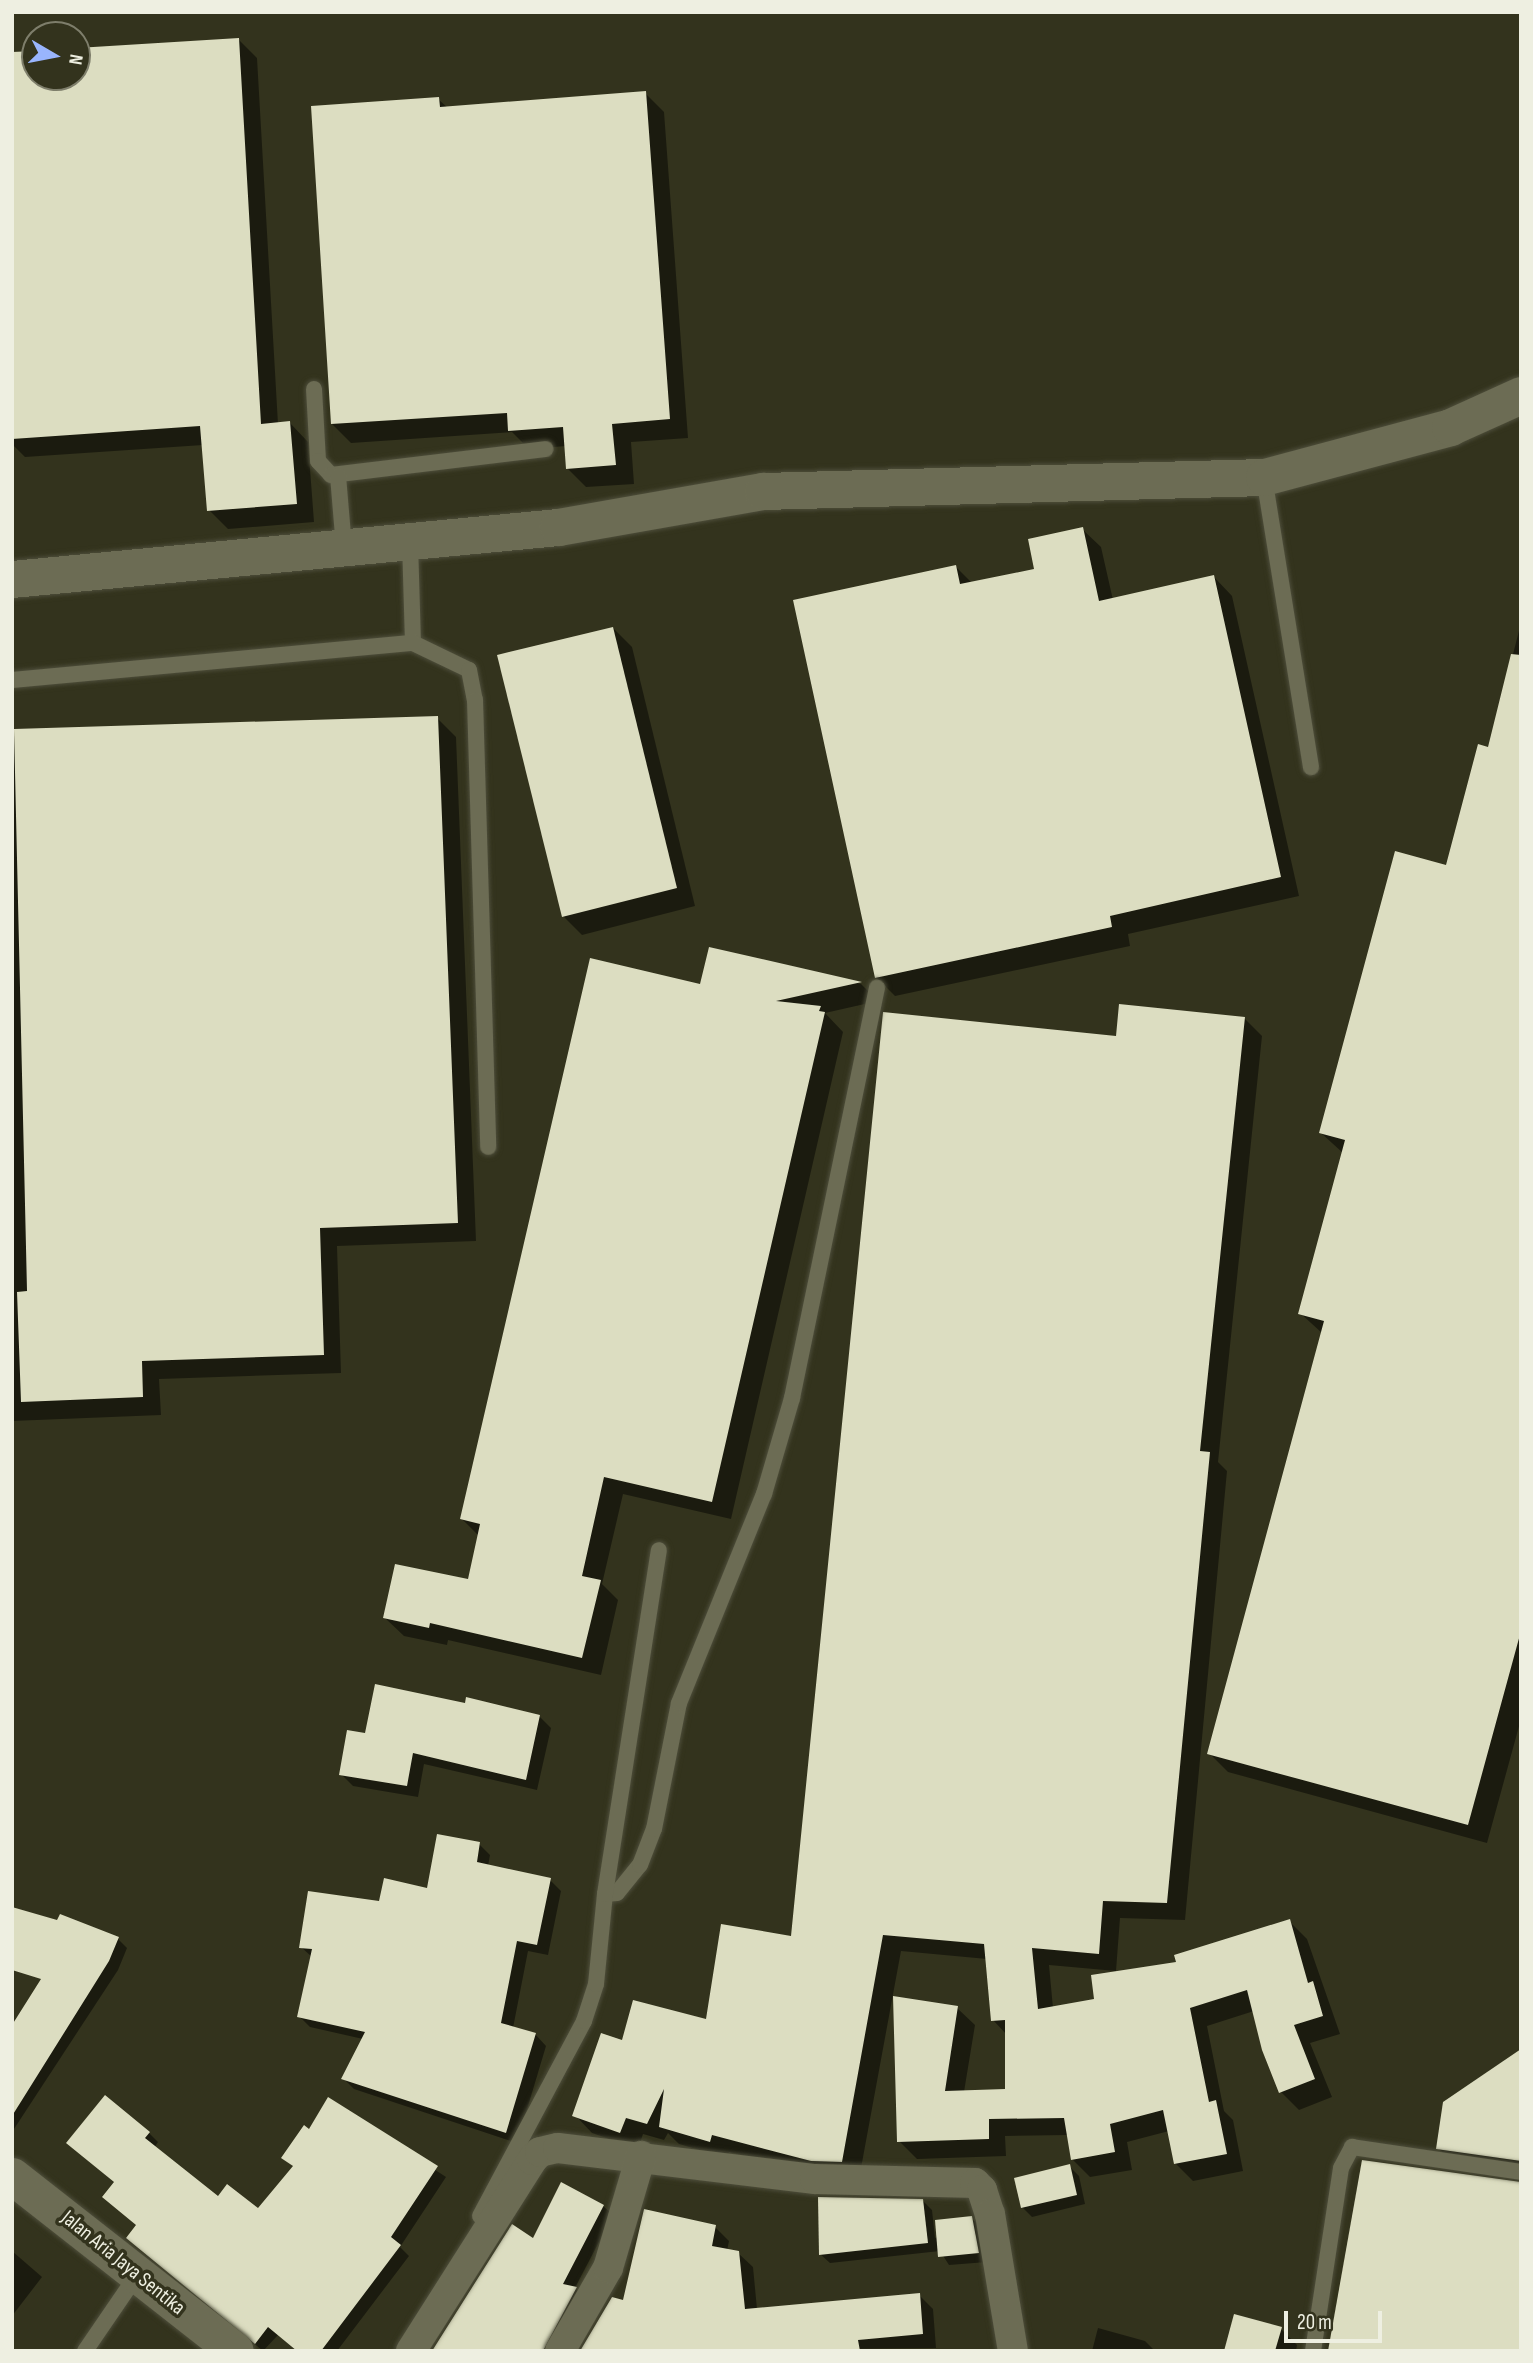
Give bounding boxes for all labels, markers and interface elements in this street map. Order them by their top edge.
north arrow [21,21,91,91]
text: N [63,52,87,66]
street label: Jalan Aria Jaya Sentika [56,2205,190,2321]
scale bar [1288,2296,1386,2340]
text: 20 m [1297,2310,1332,2335]

